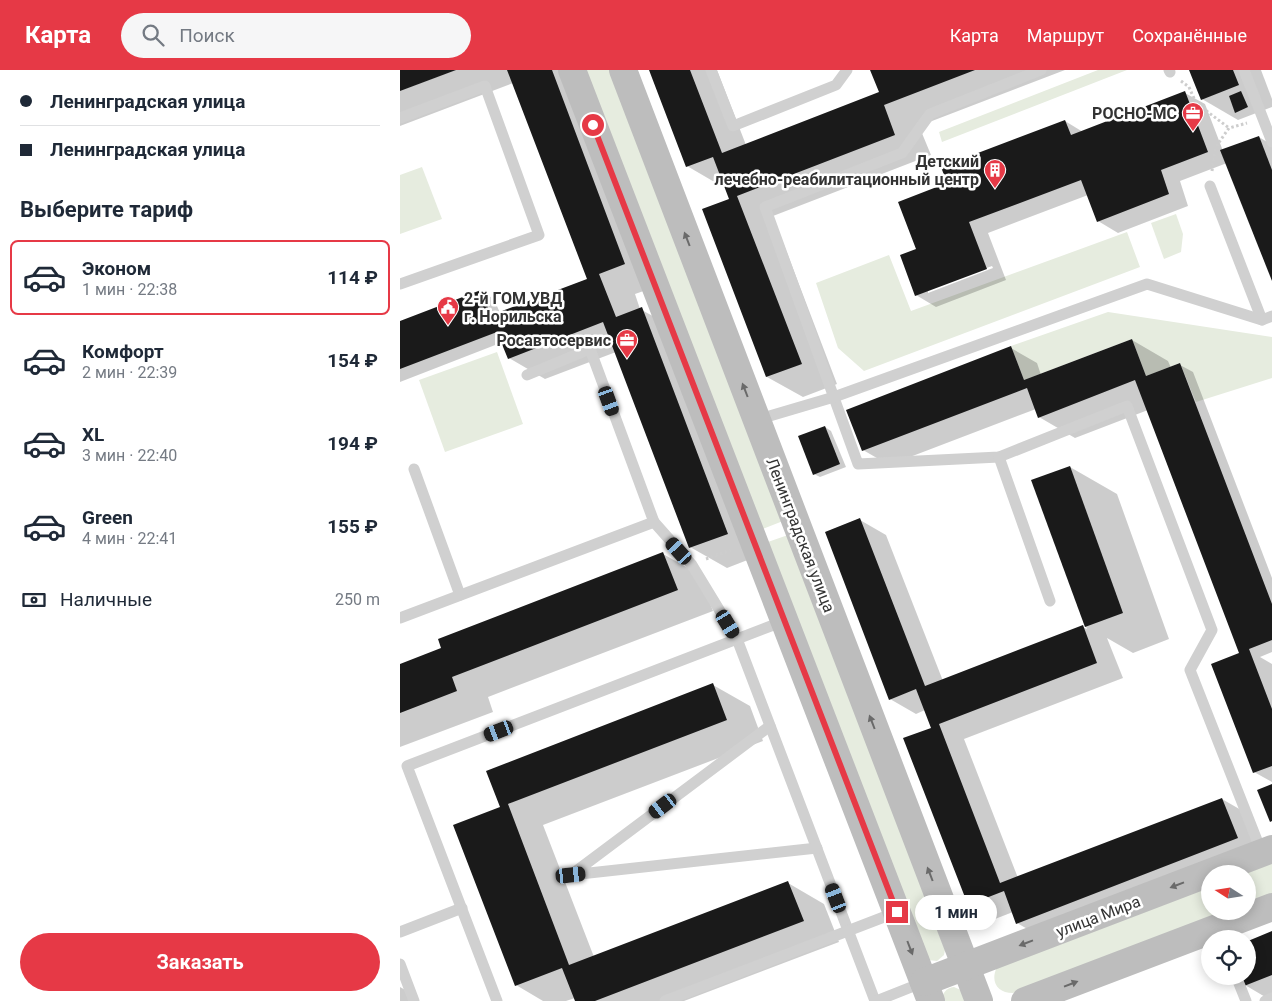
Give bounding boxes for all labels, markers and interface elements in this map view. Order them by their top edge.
search box [121,13,471,58]
text: Карта [25,21,91,49]
icon: search [139,21,167,49]
text: Поиск [179,24,235,47]
text: Карта [950,25,999,46]
text: Маршрут [1027,25,1104,46]
text: Сохранённые [1132,25,1247,46]
text: Ленинградская улица [50,90,245,113]
office icon: РОСНО-МС [1181,101,1205,132]
place label: РОСНО-МС [1092,104,1177,123]
route start [582,114,604,136]
text: Ленинградская улица [50,138,245,161]
place label: Детский лечебно-реабилитационный центр [715,152,979,189]
building icon: Детский лечебно-реабилитационный центр [983,158,1007,189]
text: Выберите тариф [20,197,193,222]
one-way arrow [683,231,690,246]
icon: car [22,255,67,300]
text: Эконом [82,257,151,280]
text: 114 ₽ [327,266,378,289]
text: 1 мин · 22:38 [82,280,177,299]
place label: 2-й ГОМ УВД г. Норильска [464,289,562,326]
public building icon: 2-й ГОМ УВД г. Норильска [436,295,460,326]
office icon: Росавтосервис [615,328,639,359]
place label: Росавтосервис [497,331,611,350]
icon: car [22,338,67,383]
text: Комфорт [82,340,164,363]
text: 154 ₽ [327,349,378,372]
text: 2 мин · 22:39 [82,363,177,382]
one-way arrow [741,383,748,398]
car [596,384,621,418]
icon: car [22,421,67,466]
text: XL [82,423,104,446]
text: 194 ₽ [327,432,378,455]
text: 3 мин · 22:40 [82,446,177,465]
street label: Ленинградская улица [762,455,839,615]
icon: car [22,504,67,549]
text: Green [82,506,133,529]
text: 155 ₽ [327,515,378,538]
text: 4 мин · 22:41 [82,529,177,548]
car [663,535,694,567]
icon: cash [20,586,48,614]
text: Наличные [60,588,152,611]
text: 250 m [335,590,380,609]
car [713,607,742,641]
one-way arrow [868,714,876,729]
car [482,719,515,743]
car [646,791,679,821]
north arrow [1201,865,1256,920]
map controls [1201,865,1256,985]
car [555,866,586,884]
one-way arrow [926,866,934,881]
car [823,881,848,915]
one-way arrow [1170,882,1185,889]
street label: улица Мира [1053,892,1143,941]
callout: 1 мин [914,894,997,930]
route end [886,901,908,923]
text: 1 мин [934,903,978,922]
button: locate [1201,930,1256,985]
button: Заказать [20,933,380,991]
one-way arrow [1018,939,1033,947]
one-way arrow [907,941,915,955]
one-way arrow [1064,979,1078,987]

